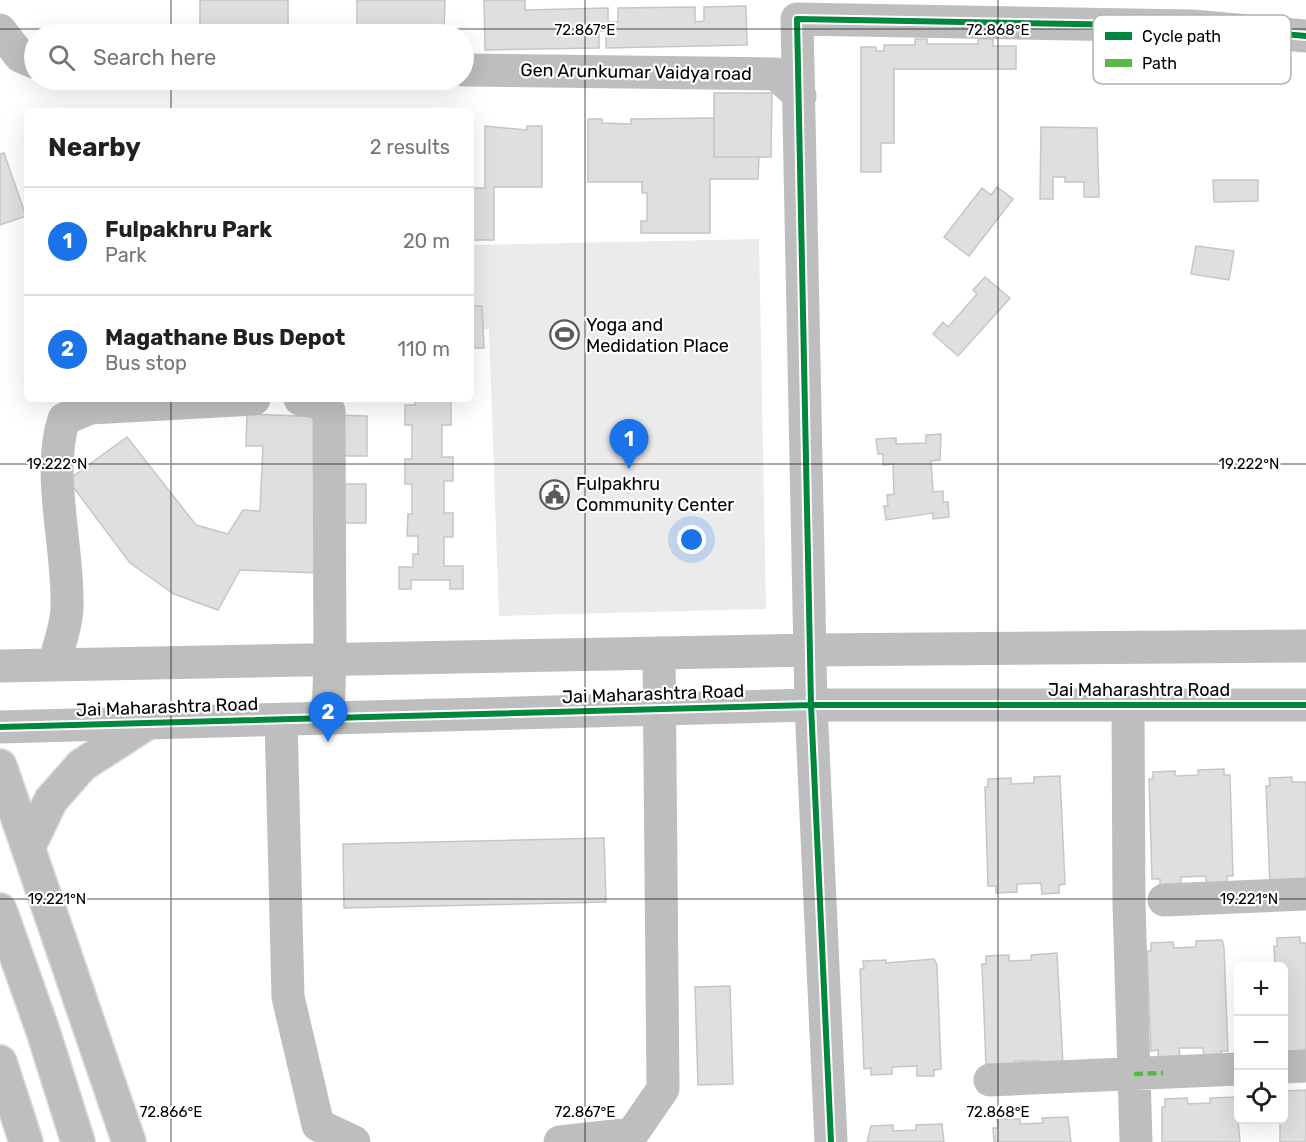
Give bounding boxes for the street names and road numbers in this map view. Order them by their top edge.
street label: Gen Arunkumar Vaidya road [520,59,752,85]
street label: Jai Maharashtra Road [1048,679,1230,701]
street label: Jai Maharashtra Road [561,680,745,708]
street label: Jai Maharashtra Road [75,693,259,721]

